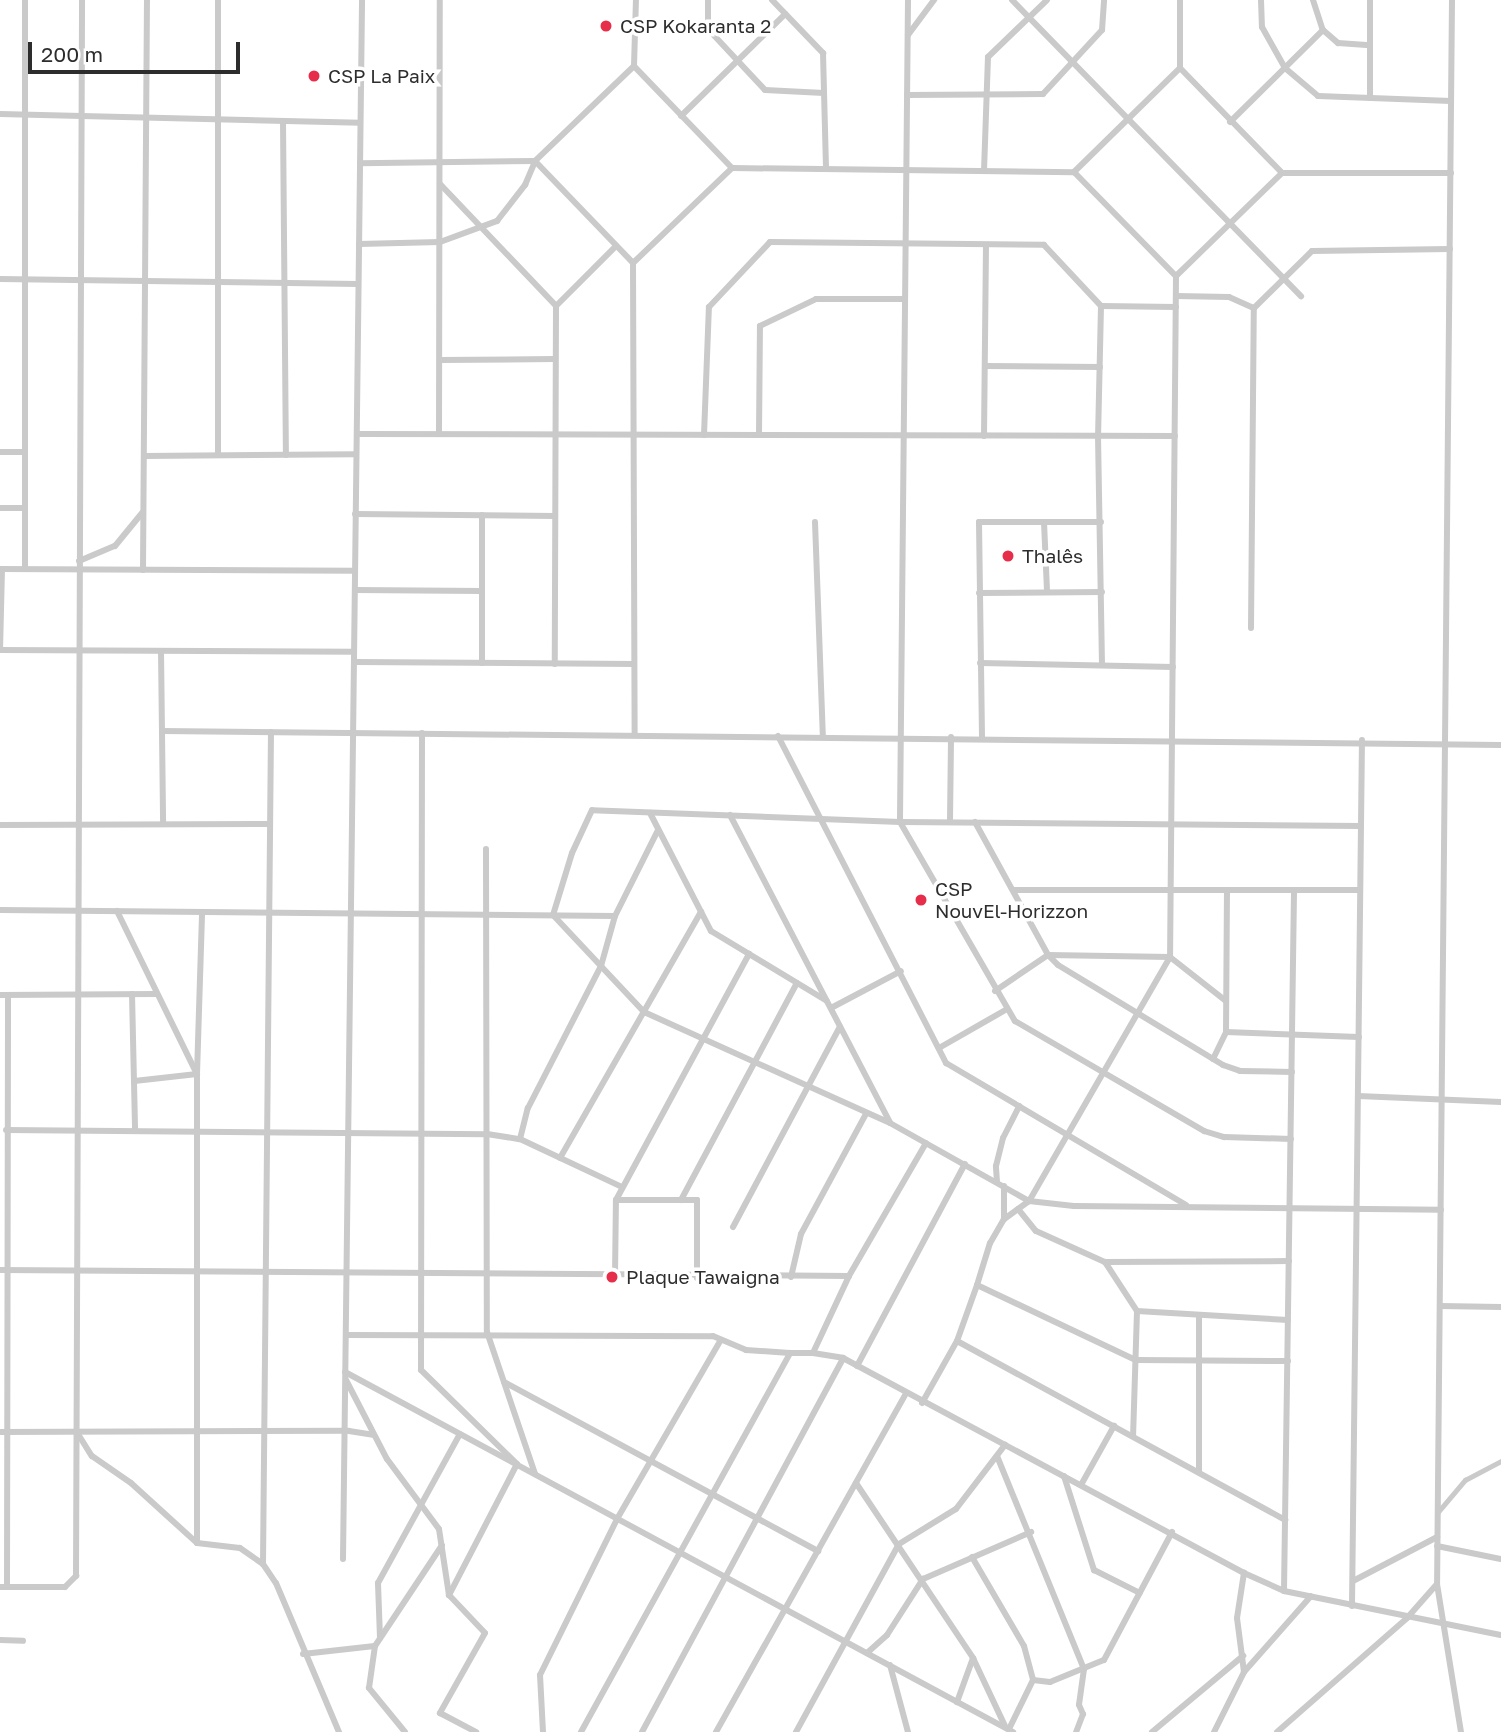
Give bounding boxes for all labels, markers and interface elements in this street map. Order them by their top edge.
place label: CSP Kokaranta 2 [620,15,771,37]
marker: CSP Kokaranta 2 [598,18,614,34]
scale bar [32,28,243,72]
text: 200 m [41,41,103,67]
place label: CSP La Paix [328,65,435,87]
marker: CSP La Paix [306,68,322,84]
place label: Thalês [1022,545,1083,567]
marker: Thalês [1000,548,1016,564]
place label: CSP NouvEl-Horizzon [935,878,1088,922]
marker: CSP NouvEl-Horizzon [913,892,929,908]
place label: Plaque Tawaigna [626,1266,780,1288]
marker: Plaque Tawaigna [604,1269,620,1285]

